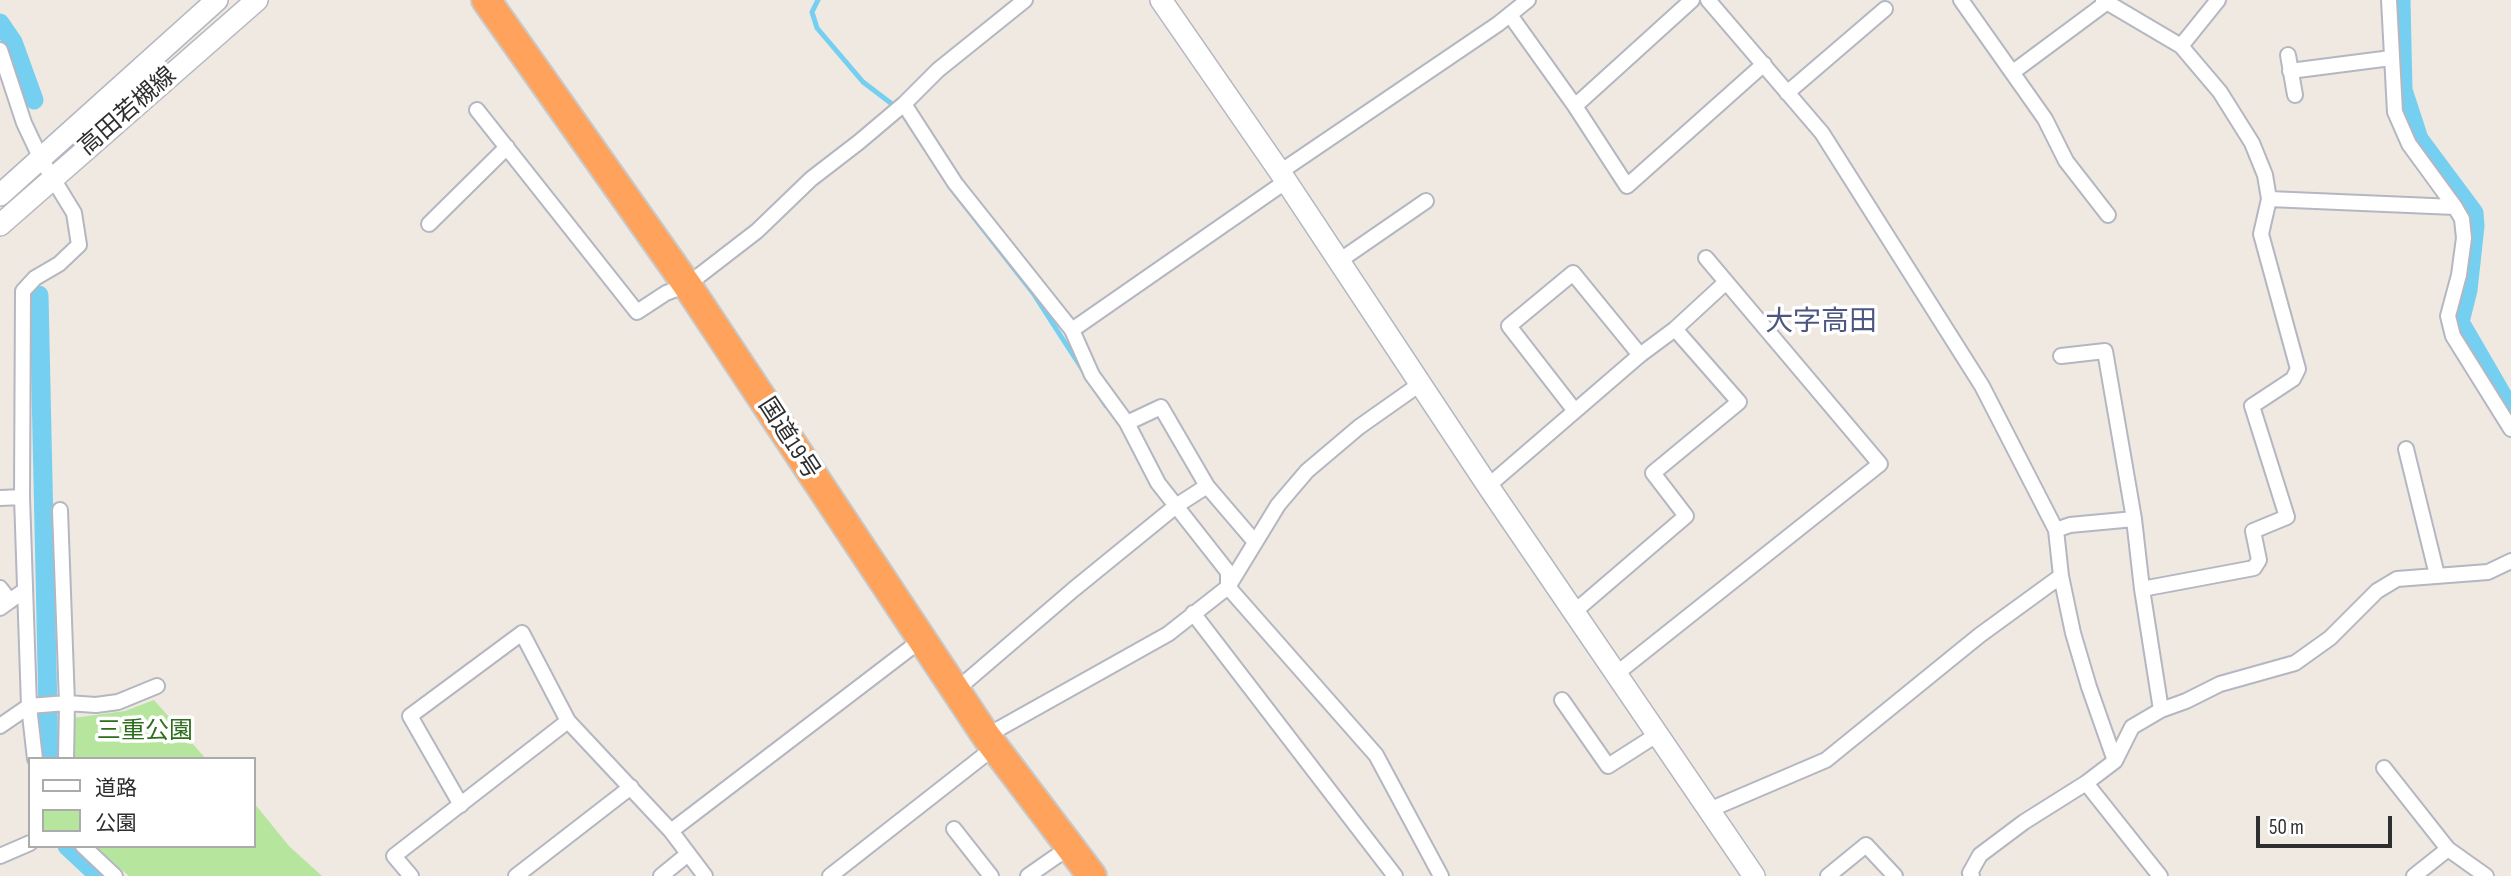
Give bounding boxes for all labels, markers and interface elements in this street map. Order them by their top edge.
street label: 高田若槻線 [73,62,183,162]
district label: 大字高田 [1765,306,1877,340]
street label: 国道19号 [751,393,825,485]
park label: 三重公園 [97,718,193,746]
legend [28,757,256,848]
text: 道路 [95,776,137,801]
scale bar [2259,802,2396,846]
text: 公園 [95,811,137,836]
text: 50 m [2269,815,2304,840]

